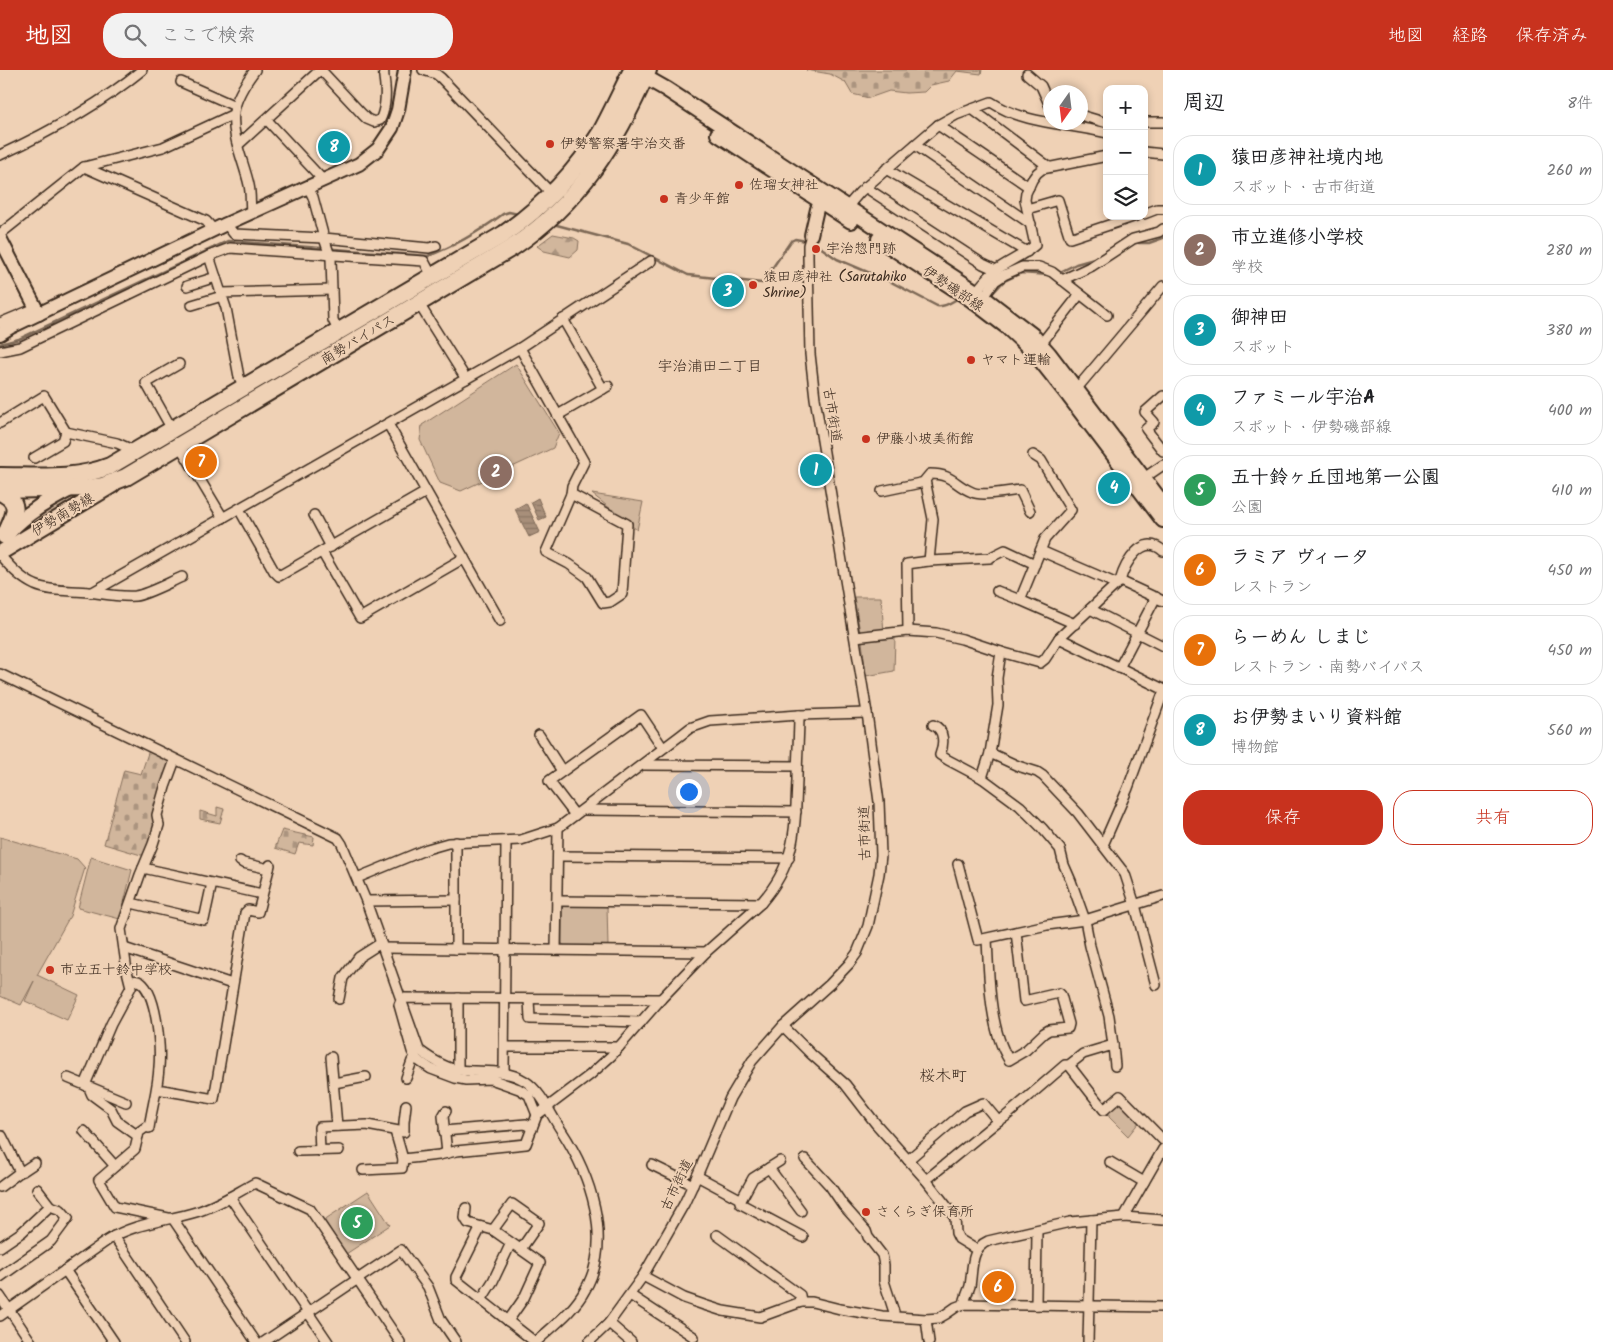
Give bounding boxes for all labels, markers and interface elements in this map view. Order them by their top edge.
search box [103,13,453,58]
text: 地図 [25,17,73,56]
icon: search [121,21,149,49]
text: ここで検索 [161,21,256,51]
text: 地図 [1388,22,1424,51]
text: 経路 [1452,22,1488,51]
text: 保存済み [1516,22,1588,51]
north arrow [1043,85,1088,130]
map controls [1103,85,1148,220]
button: + [1103,85,1148,130]
text: 周辺 [1183,87,1225,120]
text: 8件 [1567,91,1593,116]
pin: 8 [318,128,350,166]
button: − [1103,130,1148,175]
place label: 伊勢警察署宇治交番 [560,133,686,155]
marker: 伊勢警察署宇治交番 [544,138,556,150]
text: 猿田彦神社境内地 [1231,143,1383,173]
text: 1 [1198,158,1202,183]
text: 260 m [1547,158,1592,183]
place label: 佐瑠女神社 [749,174,819,196]
button: layers [1103,175,1148,220]
text: スポット · 古市街道 [1231,175,1376,200]
marker: 佐瑠女神社 [733,179,745,191]
place label: 青少年館 [674,188,730,210]
marker: 青少年館 [658,193,670,205]
text: 市立進修小学校 [1231,223,1364,253]
place label: 宇治惣門跡 [826,238,896,260]
text: 2 [1195,238,1205,263]
text: 280 m [1546,238,1592,263]
marker: 宇治惣門跡 [810,243,822,255]
text: 学校 [1231,255,1263,280]
street label: 伊勢磯部線 [918,260,988,318]
place label: 猿田彦神社 (Sarutahiko Shrine) [763,266,907,304]
pin: 3 [712,272,744,310]
marker: 猿田彦神社 (Sarutahiko Shrine) [747,279,759,291]
text: 御神田 [1231,303,1288,333]
street label: 南勢バイパス [316,309,400,371]
text: 3 [1196,318,1204,343]
text: 380 m [1546,318,1592,343]
text: スポット [1231,335,1295,360]
place label: ヤマト運輸 [981,349,1051,371]
marker: ヤマト運輸 [965,354,977,366]
district label: 宇治浦田二丁目 [657,355,763,379]
text: ファミール宇治A [1231,383,1375,413]
street label: 古市街道 [817,386,847,444]
text: 4 [1196,398,1204,423]
text: 400 m [1548,398,1592,423]
text: スポット · 伊勢磯部線 [1231,415,1392,440]
place label: 伊藤小坡美術館 [876,428,974,450]
marker: 伊藤小坡美術館 [860,433,872,445]
pin: 7 [185,443,217,481]
pin: 1 [800,451,832,489]
pin: 2 [480,453,512,491]
text: 五十鈴ヶ丘団地第一公園 [1231,463,1440,493]
pin: 4 [1098,469,1130,507]
text: 5 [1196,478,1204,503]
text: 410 m [1551,478,1592,503]
street label: 伊勢南勢線 [27,488,99,542]
text: 公園 [1231,495,1263,520]
text: ラミア ヴィータ [1231,543,1370,573]
text: 6 [1196,558,1204,583]
text: 450 m [1547,558,1592,583]
text: レストラン [1231,575,1312,600]
text: らーめん しまじ [1231,623,1371,653]
text: 7 [1196,638,1204,663]
text: 450 m [1547,638,1592,663]
text: レストラン · 南勢バイパス [1231,655,1425,680]
text: お伊勢まいり資料館 [1231,703,1402,733]
text: 8 [1195,718,1205,743]
text: 560 m [1547,718,1592,743]
text: 博物館 [1231,735,1279,760]
your location [676,779,702,805]
button: 保存 [1183,790,1383,845]
button: 共有 [1393,790,1593,845]
street label: 古市街道 [854,805,876,861]
place label: 市立五十鈴中学校 [60,959,172,981]
marker: 市立五十鈴中学校 [44,964,56,976]
district label: 桜木町 [919,1064,967,1089]
street label: 古市街道 [655,1155,699,1215]
place label: さくらぎ保育所 [876,1201,974,1223]
pin: 5 [341,1204,373,1242]
marker: さくらぎ保育所 [860,1206,872,1218]
pin: 6 [982,1268,1014,1306]

